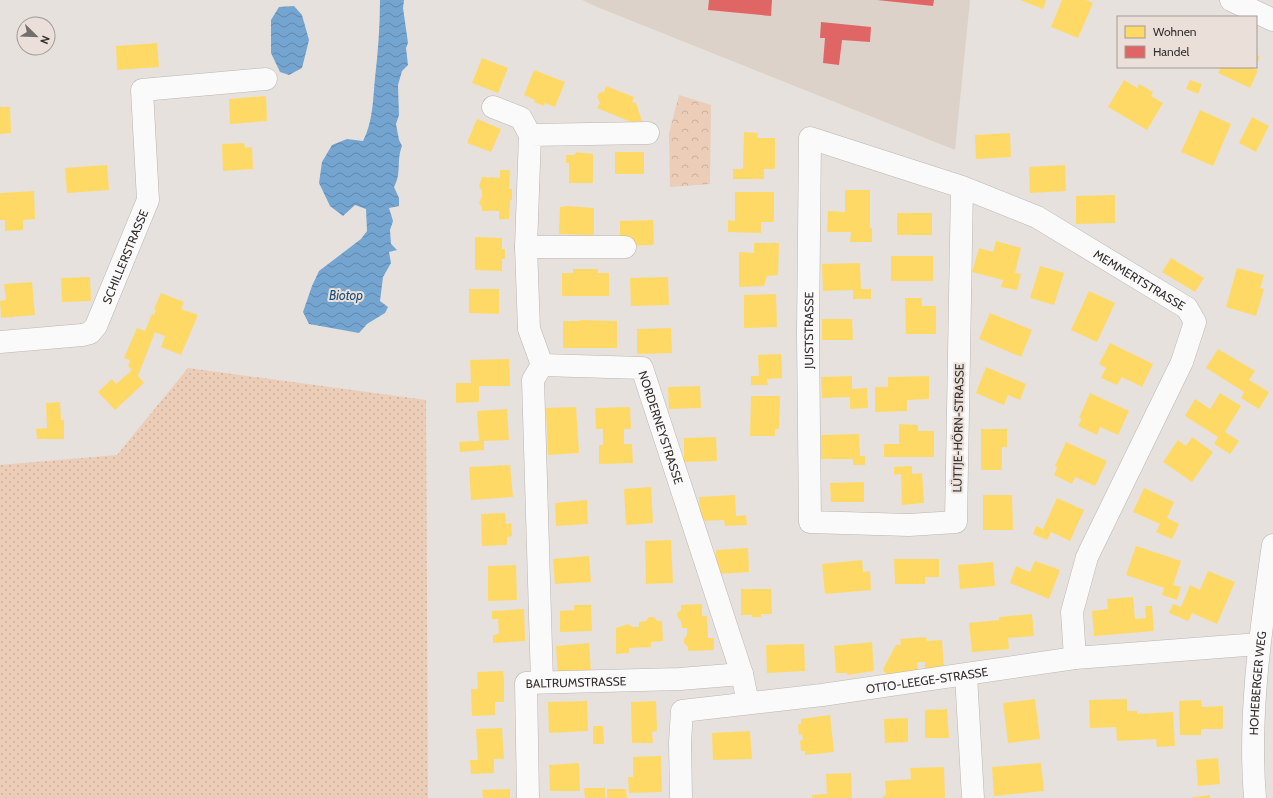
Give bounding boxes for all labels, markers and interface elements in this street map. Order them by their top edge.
north arrow [16,16,56,56]
legend [1117,16,1257,68]
text: Wohnen [1153,24,1197,39]
text: N [37,34,53,46]
text: Handel [1153,44,1190,59]
street label: SCHILLERSTRASSE [99,207,151,306]
street label: MEMMERTSTRASSE [1091,246,1189,313]
water label: Biotop [329,287,363,303]
street label: JUISTSTRASSE [800,291,816,370]
street label: LÜTTJE-HÖRN-STRASSE [949,363,967,493]
street label: NORDERNEYSTRASSE [636,369,687,486]
street label: HOHEBERGER WEG [1246,630,1269,736]
street label: OTTO-LEEGE-STRASSE [865,663,989,696]
street label: BALTRUMSTRASSE [526,673,627,691]

